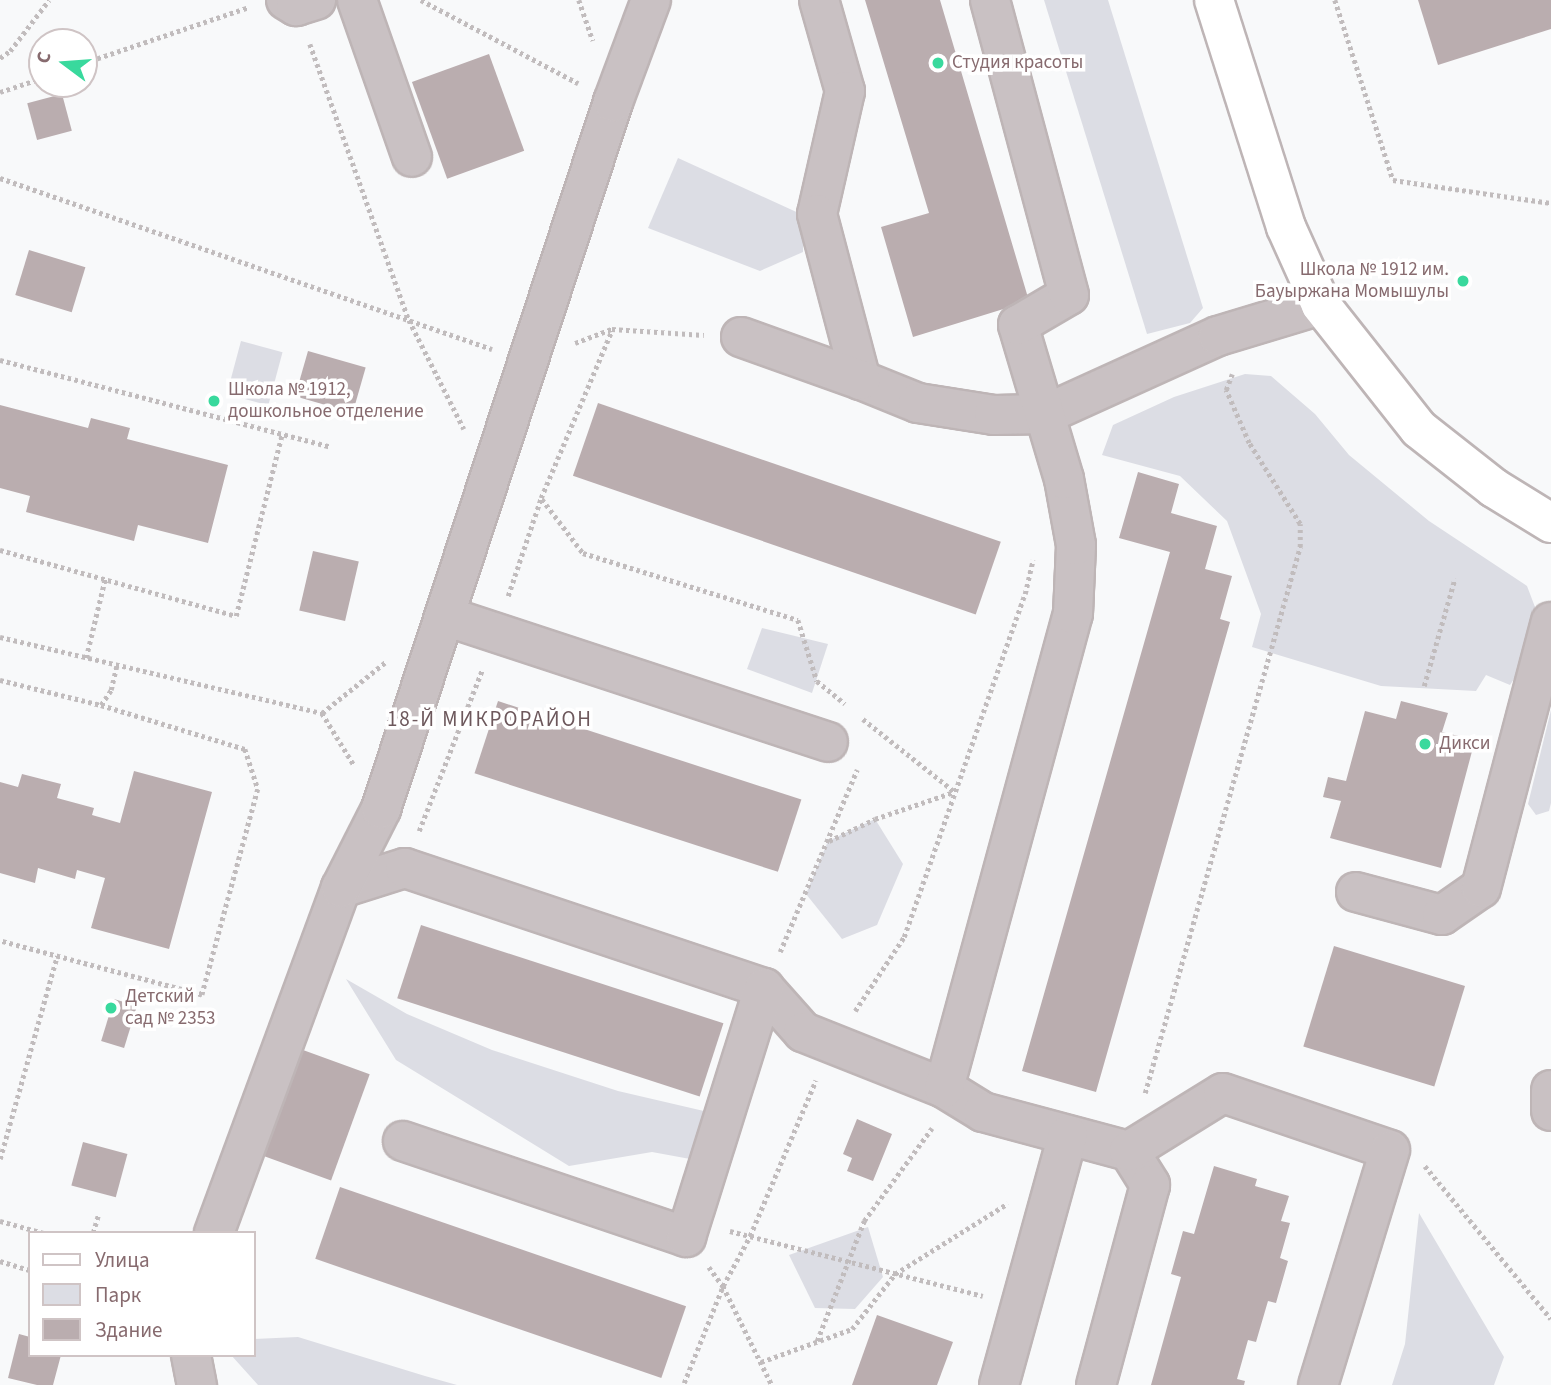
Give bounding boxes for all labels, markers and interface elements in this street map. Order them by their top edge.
north arrow [28,28,98,98]
text: С [30,49,59,67]
place label: Студия красоты [952,52,1083,74]
marker: Студия красоты [930,55,946,71]
place label: Школа № 1912 им. Бауыржана Момышулы [1255,259,1449,303]
marker: Школа № 1912 им. Бауыржана Момышулы [1455,273,1471,289]
place label: Школа № 1912, дошкольное отделение [228,379,424,423]
marker: Школа № 1912, дошкольное отделение [206,393,222,409]
district label: 18-Й МИКРОРАЙОН [389,706,591,732]
place label: Дикси [1439,733,1490,755]
marker: Дикси [1417,736,1433,752]
place label: Детский сад № 2353 [125,986,216,1030]
marker: Детский сад № 2353 [103,1000,119,1016]
legend [28,1231,256,1357]
text: Улица [95,1245,150,1275]
text: Парк [95,1280,141,1310]
text: Здание [95,1315,163,1345]

